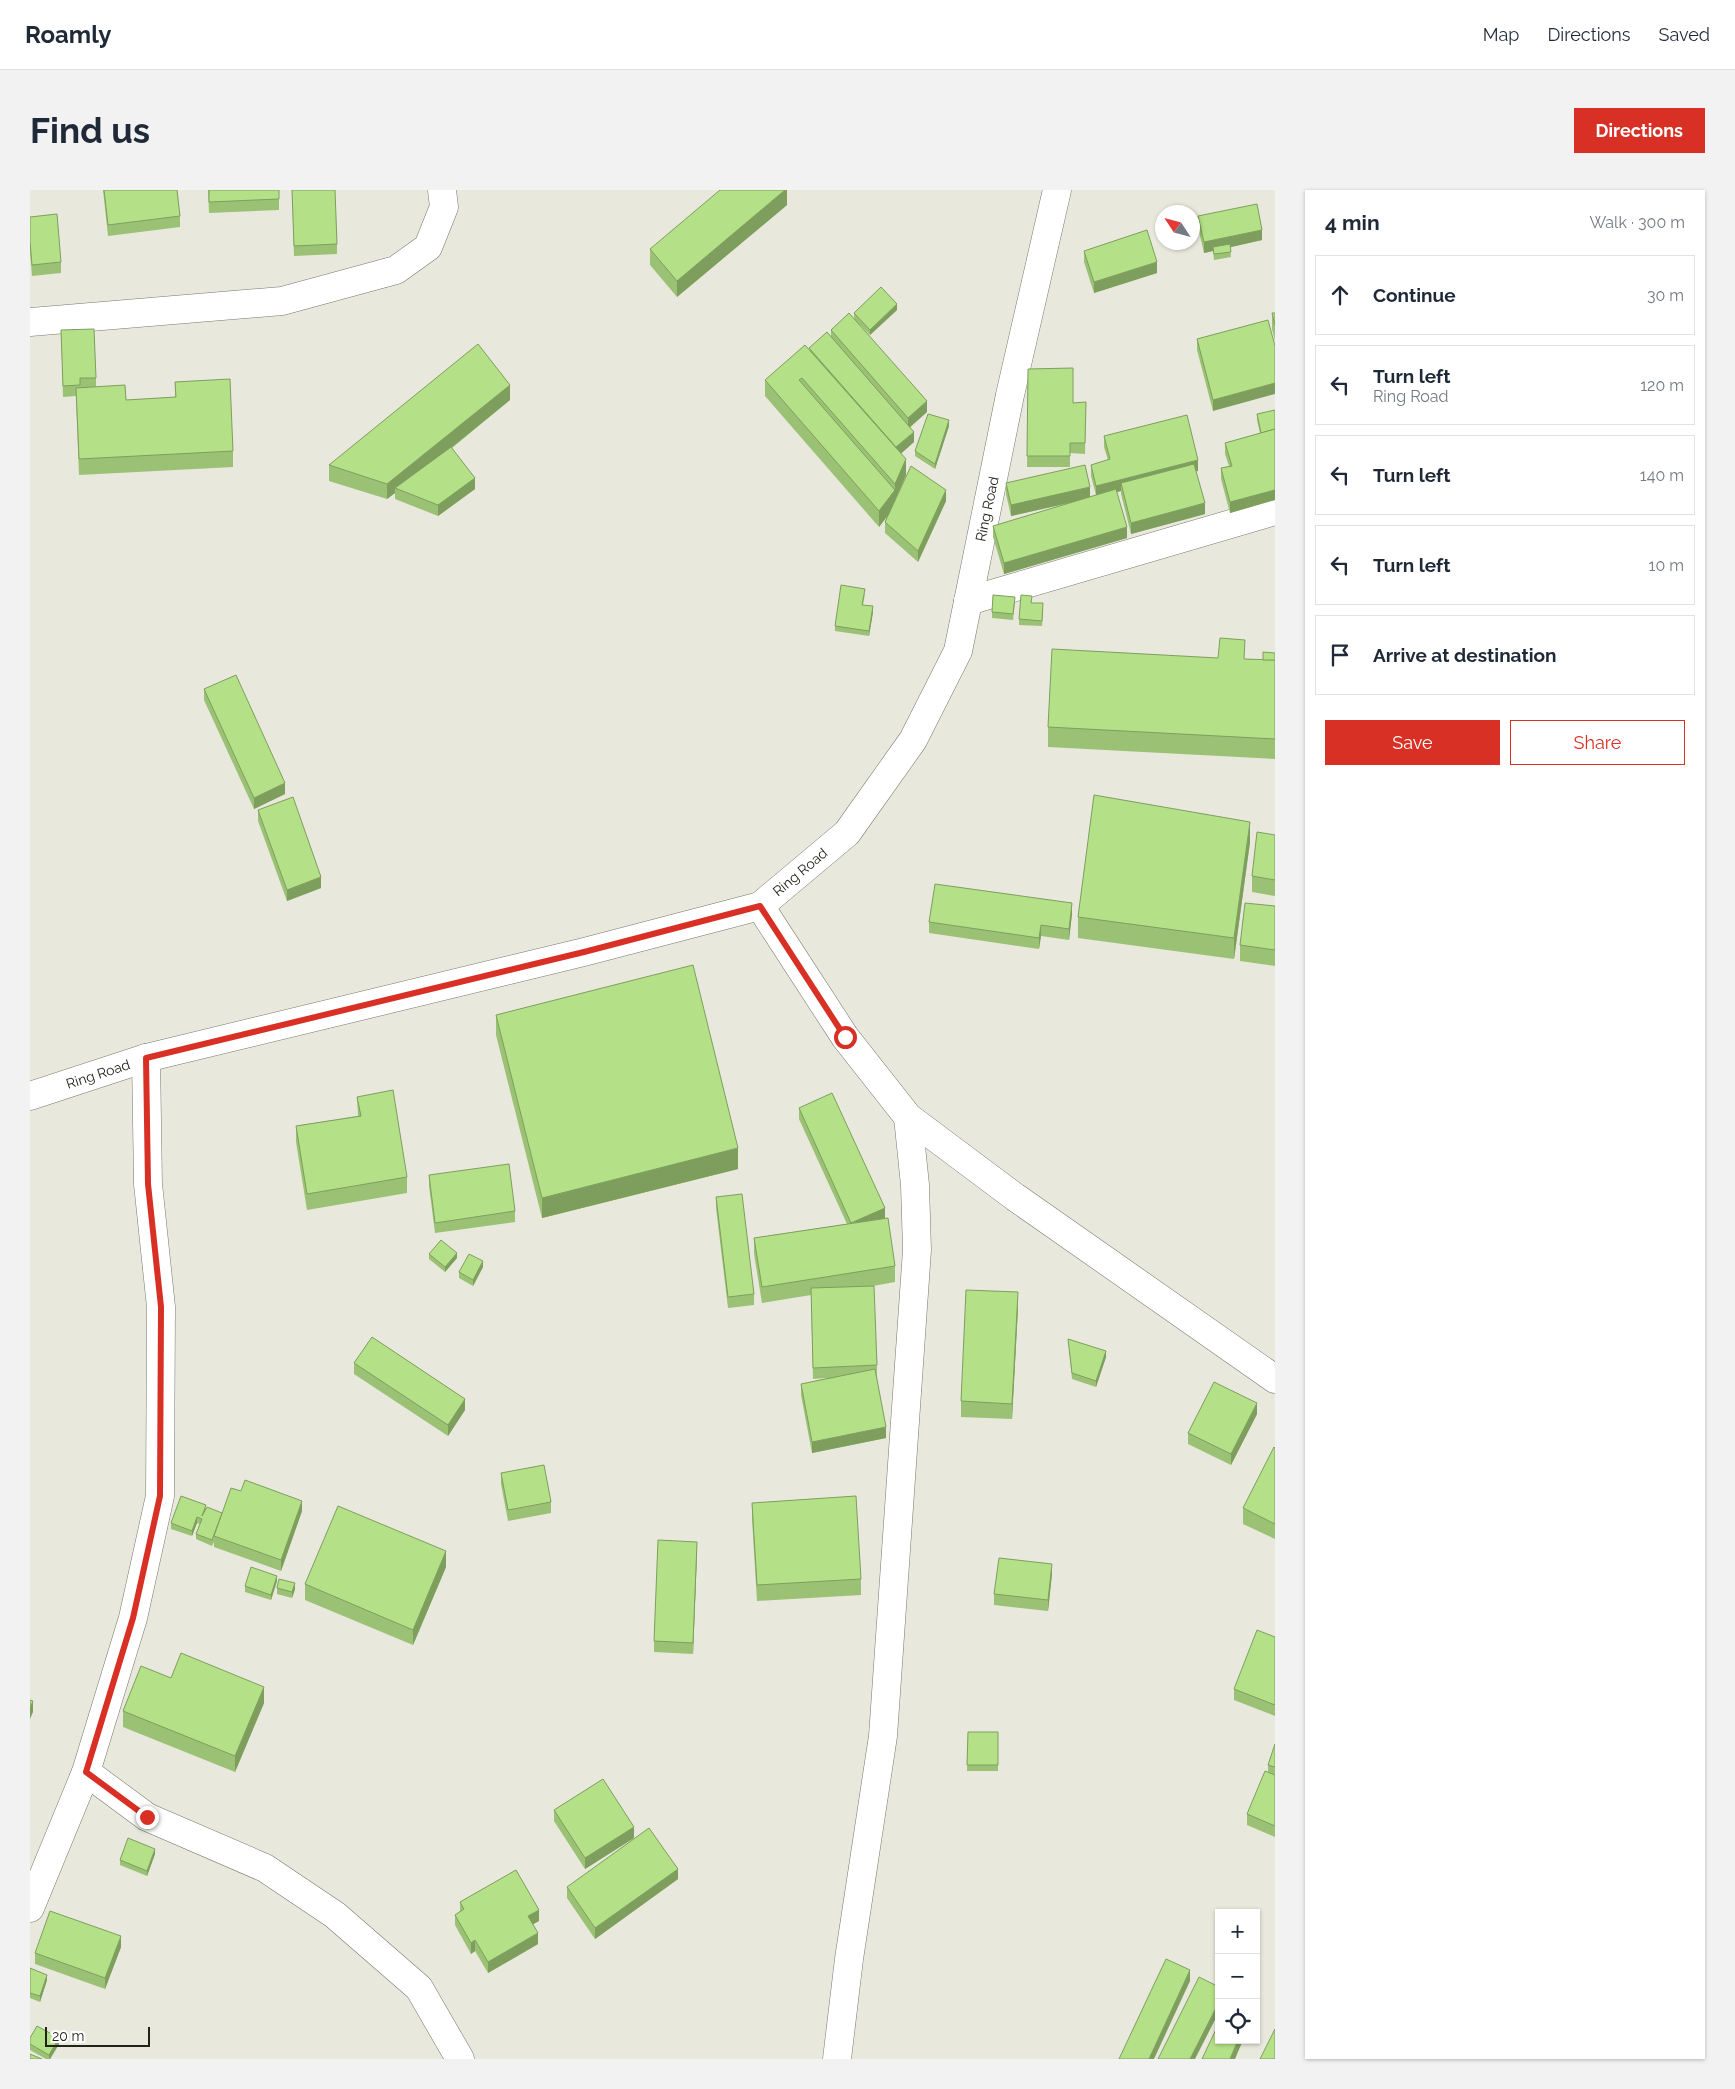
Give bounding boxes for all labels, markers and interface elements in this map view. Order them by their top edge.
text: Roamly [25,20,111,49]
text: Map [1483,24,1519,45]
text: Directions [1547,24,1631,45]
text: Saved [1659,24,1710,45]
button: Directions [1574,108,1705,153]
text: Find us [30,110,150,151]
north arrow [1155,205,1200,250]
text: 4 min [1325,210,1380,235]
text: Walk · 300 m [1589,213,1685,232]
icon: ahead [1326,281,1354,309]
text: Continue [1373,284,1456,306]
text: 30 m [1647,286,1684,305]
text: Turn left [1373,365,1450,387]
icon: left [1326,371,1354,399]
text: 120 m [1640,376,1684,395]
text: Ring Road [1373,387,1449,406]
icon: left [1326,461,1354,489]
text: Turn left [1373,464,1450,486]
text: 140 m [1640,466,1684,485]
street label: Ring Road [972,475,1002,543]
icon: left [1326,551,1354,579]
text: Turn left [1373,554,1450,576]
text: 10 m [1649,556,1684,575]
icon: arrive [1326,641,1354,669]
text: Arrive at destination [1373,644,1557,666]
button: Save [1325,720,1500,765]
button: Share [1510,720,1685,765]
street label: Ring Road [770,845,830,899]
route start [834,1026,857,1049]
street label: Ring Road [64,1056,132,1092]
route end [136,1806,159,1829]
map controls [1215,1909,1260,2044]
button: + [1215,1909,1260,1954]
button: − [1215,1954,1260,1999]
button: locate [1215,1999,1260,2044]
scale bar [45,2024,150,2047]
text: 20 m [52,2028,84,2044]

